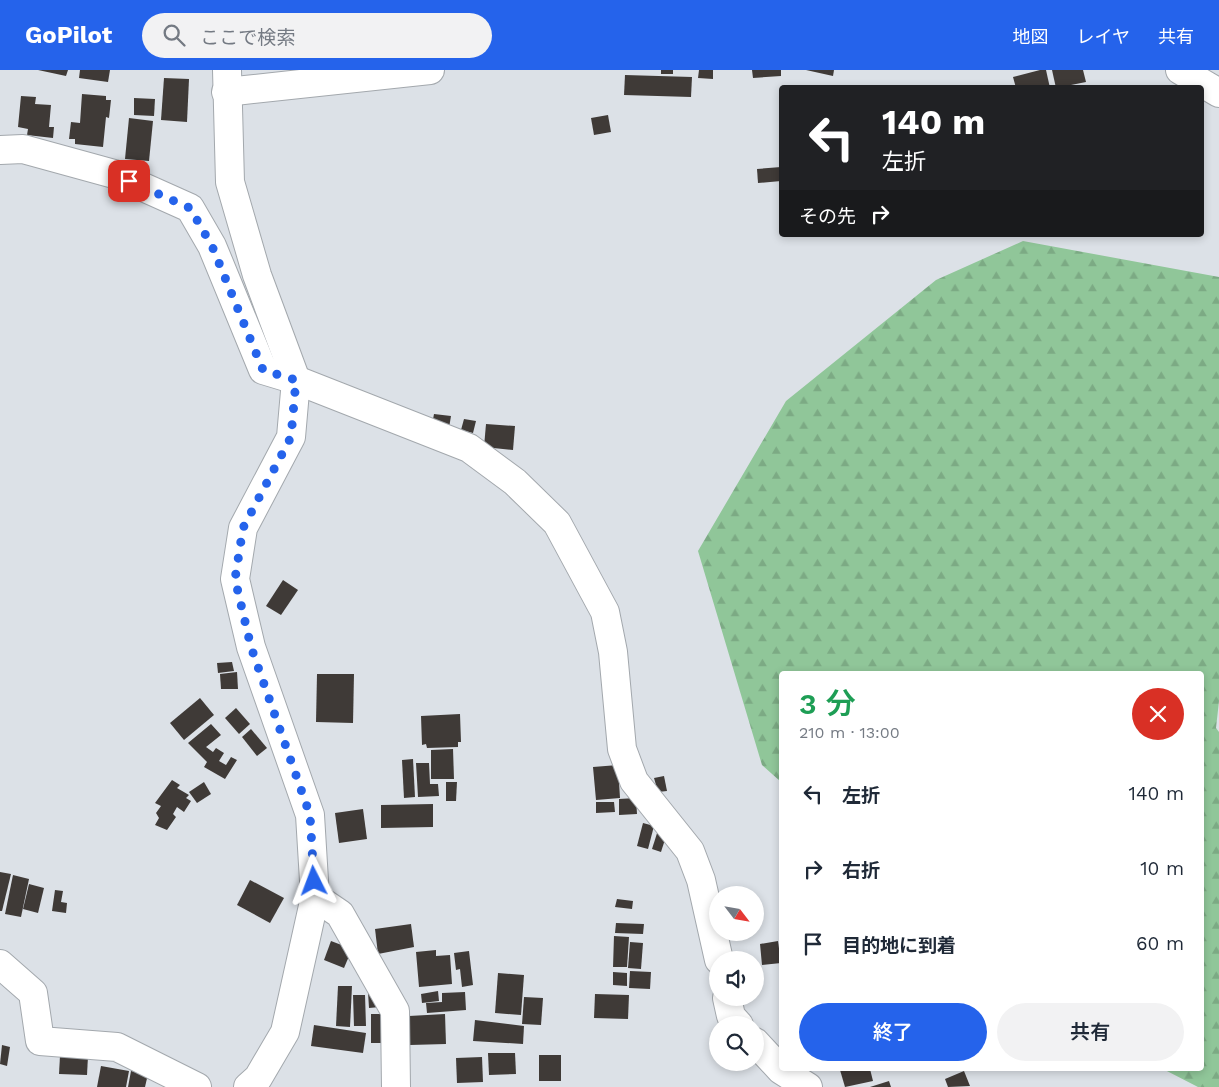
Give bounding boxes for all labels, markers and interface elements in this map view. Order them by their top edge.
search box [142,13,492,58]
text: GoPilot [25,21,112,49]
icon: search [160,21,188,49]
text: ここで検索 [200,26,295,49]
text: 地図 [1013,26,1049,47]
text: レイヤ [1077,26,1130,47]
text: 共有 [1158,26,1194,47]
text: 140 m [882,101,985,143]
icon: left [799,105,864,170]
text: 左折 [882,149,926,174]
pin [108,160,150,202]
icon: arrive [115,167,143,195]
icon: right [866,200,894,228]
text: その先 [799,205,856,228]
text: 3 分 [799,686,856,721]
button: close [1132,688,1184,740]
text: 210 m · 13:00 [799,723,900,742]
icon: left [799,780,827,808]
text: 140 m [1129,782,1184,805]
text: 左折 [842,784,880,807]
position arrow [287,854,339,906]
icon: right [799,855,827,883]
text: 10 m [1140,857,1184,880]
text: 右折 [842,859,880,882]
north arrow [709,886,764,941]
map controls [709,886,764,1071]
icon: arrive [799,930,827,958]
text: 60 m [1136,932,1184,955]
text: 目的地に到着 [842,934,956,957]
button: sound [709,951,764,1006]
button: 終了 [799,1003,987,1061]
button: 共有 [997,1003,1184,1061]
button: search [709,1016,764,1071]

